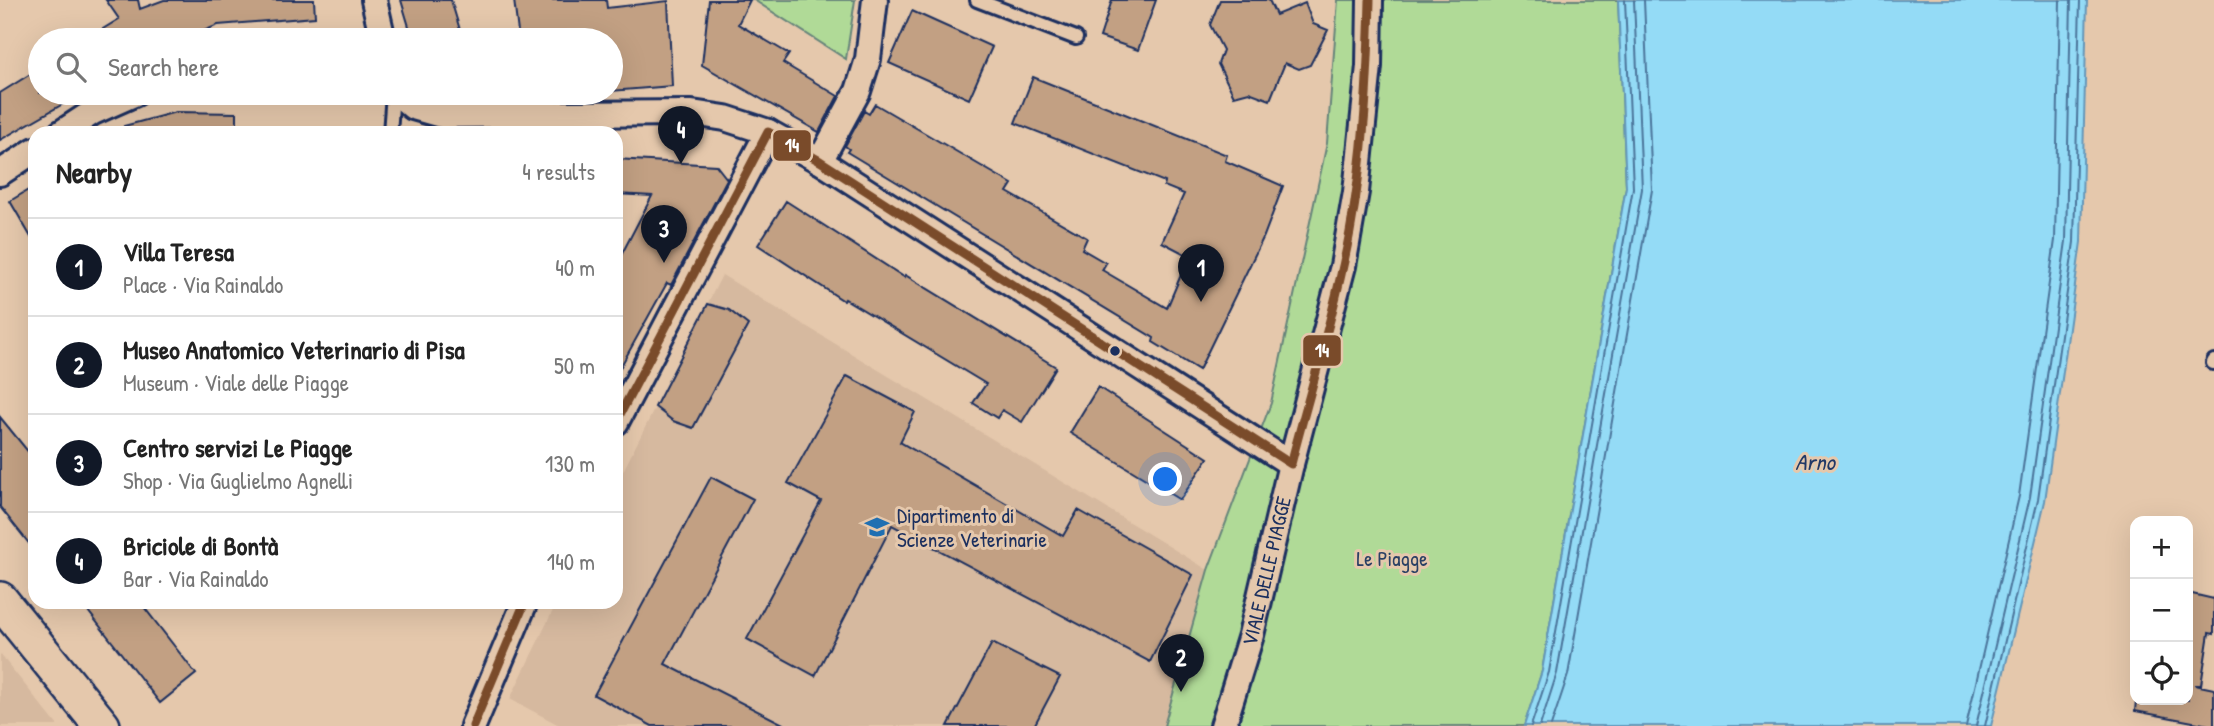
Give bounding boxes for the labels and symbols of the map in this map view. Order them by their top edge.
pin: 4 [658,106,704,164]
line badge: 14 [772,129,812,162]
text: 14 [785,132,799,158]
pin: 3 [641,205,687,263]
pin: 1 [1178,244,1224,302]
line badge: 14 [1302,334,1342,367]
text: 14 [1315,337,1329,363]
unlabelled marker [1108,344,1122,358]
water label: Arno [1795,446,1837,477]
your location [1148,462,1182,496]
street label: VIALE DELLE PIAGGE [1234,493,1298,649]
place label: Dipartimento di Scienze Veterinarie [897,501,1047,554]
school or university icon: Dipartimento di Scienze Veterinarie [863,513,891,541]
park label: Le Piagge [1356,544,1428,573]
pin: 2 [1158,634,1204,692]

